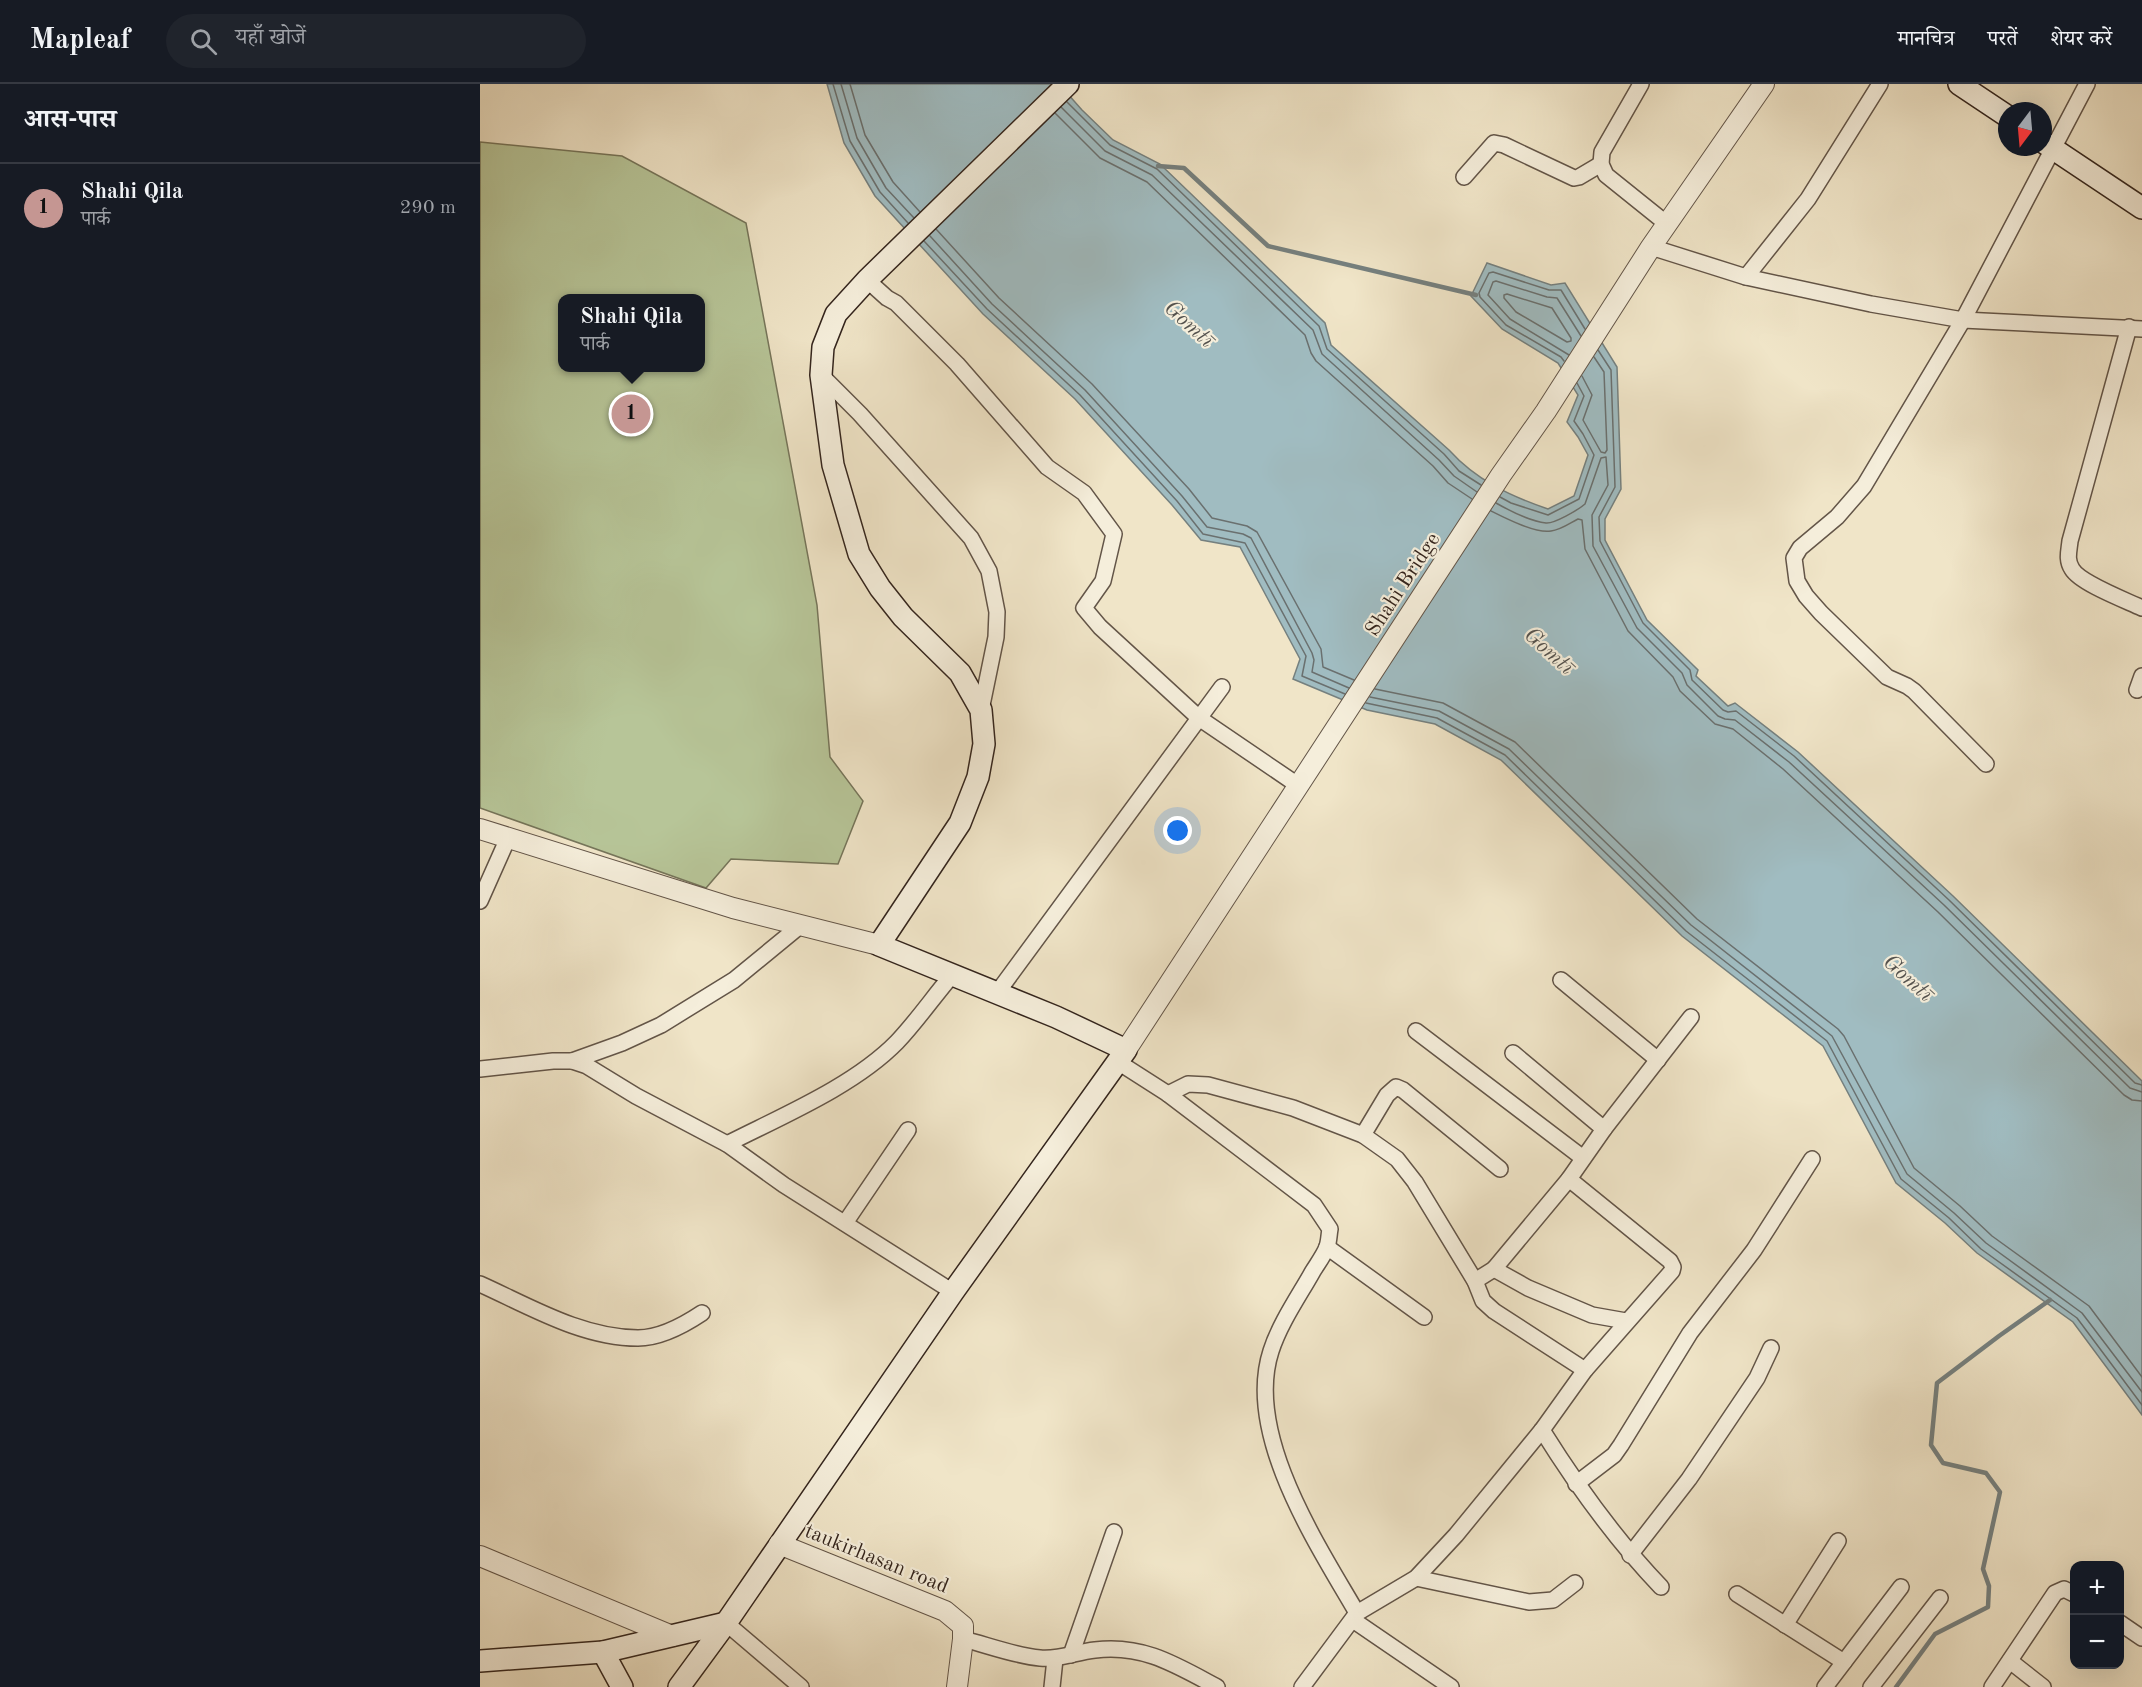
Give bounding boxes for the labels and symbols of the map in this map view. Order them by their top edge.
north arrow [1998,102,2052,156]
water label: Gomtī [1160,297,1219,353]
pin: 1 [612,392,650,436]
street label: Shahi Bridge [1362,529,1444,640]
water label: Gomtī [1520,624,1579,680]
your location [1163,816,1192,845]
water label: Gomtī [1879,951,1938,1007]
street label: taukirhasan road [802,1521,951,1598]

